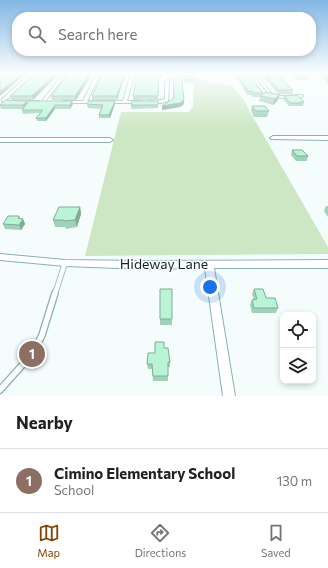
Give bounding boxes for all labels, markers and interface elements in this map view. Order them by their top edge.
search box [12,12,316,56]
icon: search [26,23,48,45]
text: Search here [58,25,137,43]
street label: Hideway Lane [120,255,208,272]
your location [200,277,220,297]
map controls [280,312,316,384]
button: locate [280,312,316,348]
pin: 1 [19,339,45,369]
button: layers [280,348,316,384]
text: Nearby [16,412,73,433]
text: Cimino Elementary School [54,464,235,482]
text: 1 [26,473,32,489]
text: 130 m [277,473,312,489]
text: School [54,482,94,498]
tab: Map [37,522,60,559]
tab: Directions [135,522,186,559]
tab: Saved [261,522,291,559]

